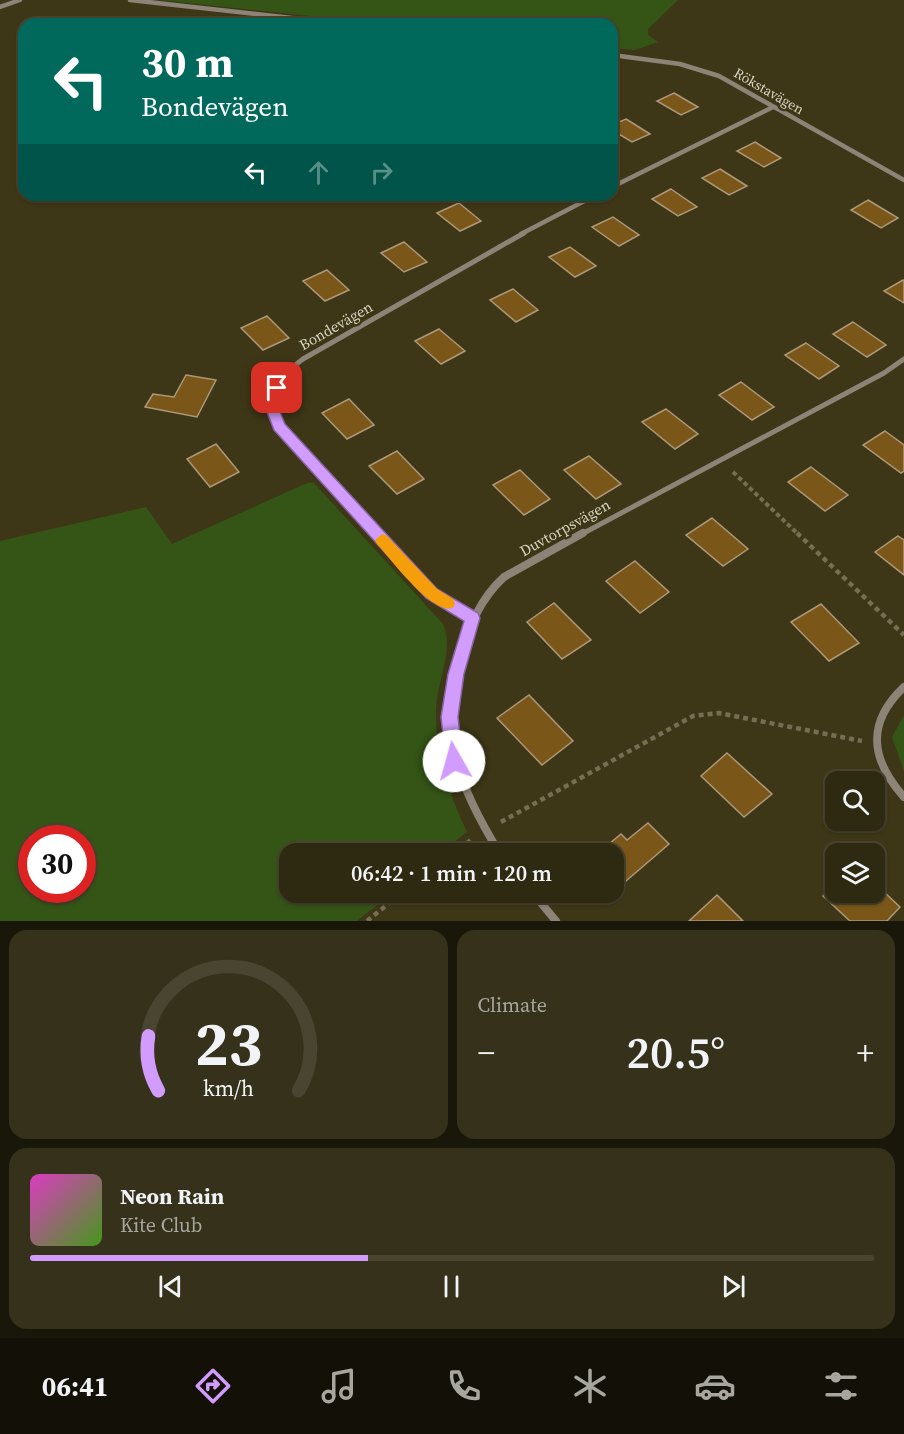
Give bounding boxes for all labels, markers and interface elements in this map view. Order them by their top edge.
text: 30 m [141,33,234,91]
icon: left [42,42,120,120]
street label: Rökstavägen [730,63,808,119]
text: Bondevägen [141,88,289,125]
icon: left [239,156,272,189]
icon: ahead [302,156,335,189]
icon: right [365,156,398,189]
street label: Bondevägen [295,296,376,355]
pin [251,362,302,413]
icon: arrive [260,371,293,404]
street label: Duvtorpsvägen [516,494,614,561]
position arrow [422,729,486,793]
map controls [825,771,885,903]
button: search [825,771,885,831]
speed limit sign: 30 [18,825,96,903]
button: layers [825,843,885,903]
text: 06:42 · 1 min · 120 m [351,858,552,888]
text: Climate [478,991,547,1019]
text: 23 [194,1000,262,1086]
text: 20.5° [627,1021,725,1083]
text: − [478,1030,495,1075]
text: + [857,1030,874,1075]
text: km/h [203,1075,254,1104]
text: Neon Rain [120,1181,224,1211]
text: Kite Club [120,1211,202,1239]
icon: previous [154,1270,187,1303]
icon: pause [435,1270,468,1303]
icon: next [717,1270,750,1303]
icon: directions [192,1365,234,1407]
icon: music [318,1365,360,1407]
icon: phone [443,1365,485,1407]
icon: climate [569,1365,611,1407]
icon: car [694,1365,736,1407]
icon: filters [820,1365,862,1407]
text: 06:41 [42,1368,108,1405]

